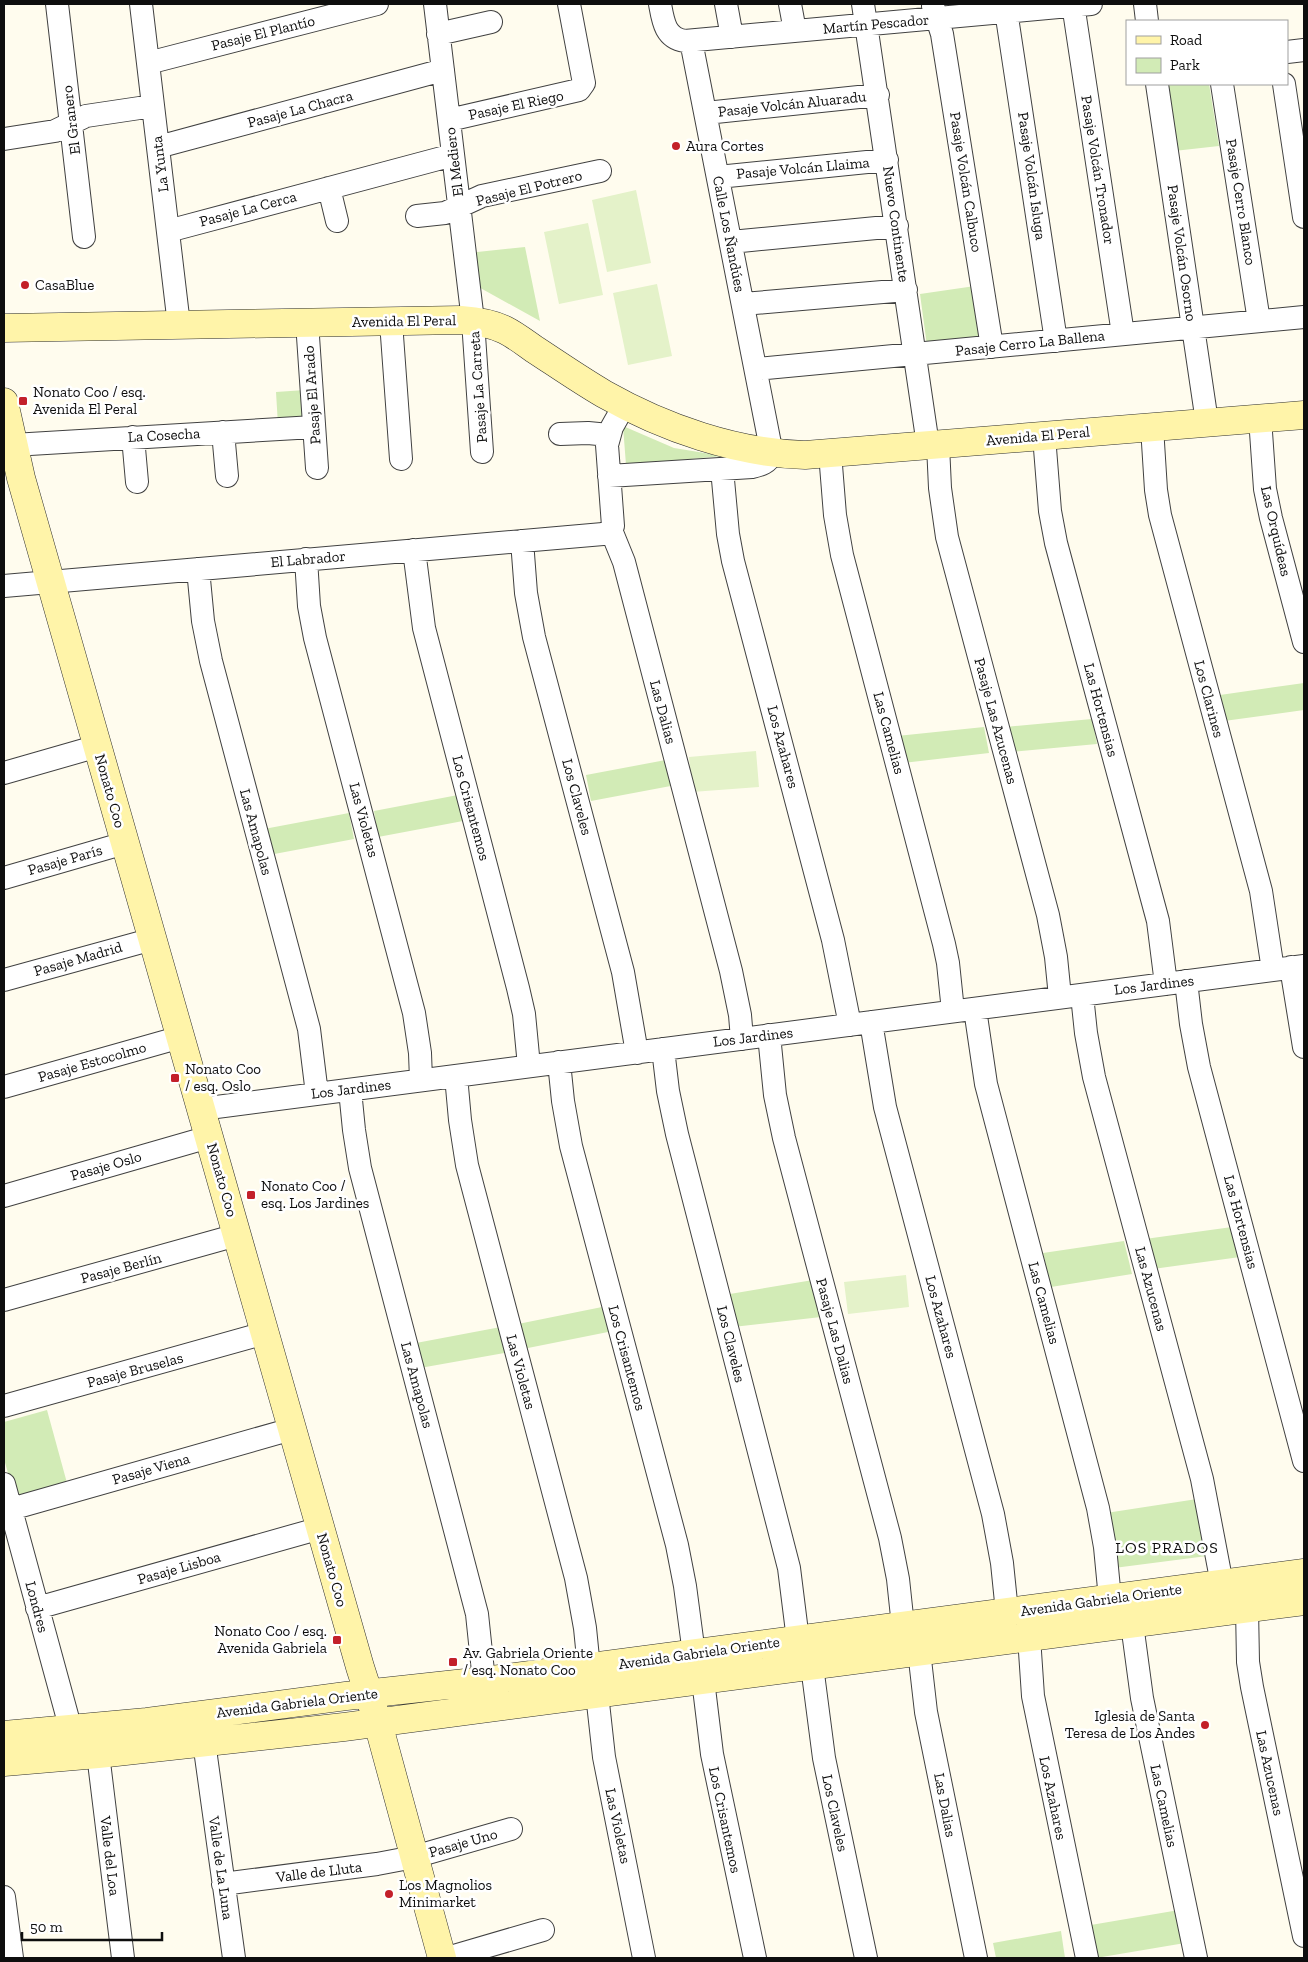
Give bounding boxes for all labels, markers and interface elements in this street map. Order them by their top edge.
street label: Martín Pescador [822,10,930,38]
street label: Pasaje El Plantío [209,11,317,55]
legend [1126,20,1288,85]
text: Road [1170,31,1203,49]
text: Park [1170,56,1200,74]
street label: El Granero [58,84,84,156]
street label: Pasaje La Chacra [245,86,355,132]
street label: Pasaje El Riego [467,86,565,124]
street label: Pasaje Volcán Aluaradu [717,87,868,121]
street label: Pasaje Volcán Tronador [1077,94,1119,246]
street label: Pasaje Volcán Calbuco [946,111,986,254]
street label: Pasaje Volcán Isluga [1014,111,1050,241]
street label: El Mediero [441,126,467,198]
street label: La Yunta [148,135,172,193]
place label: Aura Cortes [686,137,764,155]
street label: Pasaje Cerro Blanco [1222,138,1260,267]
marker: Aura Cortes [670,140,682,152]
street label: Pasaje Volcán Llaima [736,153,870,183]
street label: Nuevo Continente [879,165,913,283]
street label: Pasaje El Potrero [474,166,584,210]
street label: Calle Los Ñandúes [709,174,749,294]
street label: Pasaje Volcán Osorno [1164,184,1201,323]
street label: Pasaje La Cerca [197,187,299,231]
place label: CasaBlue [35,276,94,294]
marker: CasaBlue [19,279,31,291]
street label: Avenida El Peral [352,311,456,331]
street label: Pasaje Cerro La Ballena [954,326,1106,360]
street label: Pasaje La Carreta [465,330,491,444]
street label: Pasaje El Arado [300,345,324,445]
place label: Nonato Coo / esq. Avenida El Peral [33,383,146,418]
marker: Nonato Coo / esq. Avenida El Peral [17,395,29,407]
street label: Avenida El Peral [985,422,1091,450]
street label: La Cosecha [127,424,201,446]
street label: Las Orquídeas [1257,484,1295,578]
street label: El Labrador [270,547,346,571]
street label: Pasaje Las Azucenas [970,656,1022,786]
street label: Los Clarines [1190,658,1228,740]
street label: Las Hortensias [1080,661,1122,759]
street label: Las Dalias [646,678,680,746]
street label: Las Camelias [869,690,909,776]
street label: Los Azahares [763,704,803,790]
street label: Nonato Coo [91,752,129,830]
street label: Los Crisantemos [448,753,494,863]
street label: Los Claveles [558,757,596,837]
street label: Las Violetas [345,781,383,859]
street label: Las Amapolas [236,787,276,877]
street label: Pasaje París [26,841,104,879]
street label: Pasaje Madrid [32,938,125,980]
street label: Los Jardines [1113,971,1195,999]
street label: Los Jardines [712,1023,794,1051]
street label: Pasaje Estocolmo [36,1038,148,1086]
place label: Nonato Coo / esq. Oslo [185,1060,261,1095]
marker: Nonato Coo / esq. Oslo [169,1072,181,1084]
street label: Los Jardines [310,1075,392,1103]
street label: Nonato Coo [203,1141,241,1219]
street label: Pasaje Oslo [68,1147,144,1185]
street label: Las Hortensias [1220,1173,1262,1271]
place label: Nonato Coo / esq. Los Jardines [261,1177,369,1212]
marker: Nonato Coo / esq. Los Jardines [245,1189,257,1201]
street label: Las Azucenas [1131,1245,1171,1333]
street label: Pasaje Berlín [79,1248,164,1287]
street label: Las Camelias [1024,1260,1064,1346]
street label: Los Azahares [921,1274,961,1360]
street label: Pasaje Las Dalias [812,1276,858,1386]
street label: Los Crisantemos [604,1303,650,1413]
street label: Los Claveles [713,1304,749,1384]
street label: Las Violetas [502,1333,540,1411]
street label: Las Amapolas [397,1340,437,1430]
street label: Pasaje Bruselas [85,1348,185,1392]
street label: Pasaje Viena [110,1449,192,1489]
street label: Nonato Coo [313,1531,351,1609]
district label: LOS PRADOS [1115,1538,1219,1557]
street label: Pasaje Lisboa [135,1548,223,1588]
street label: Londres [21,1579,53,1635]
street label: Avenida Gabriela Oriente [1019,1580,1183,1620]
place label: Nonato Coo / esq. Avenida Gabriela [214,1622,327,1657]
street label: Avenida Gabriela Oriente [617,1633,781,1673]
marker: Nonato Coo / esq. Avenida Gabriela [331,1634,343,1646]
place label: Av. Gabriela Oriente / esq. Nonato Coo [463,1644,593,1679]
marker: Av. Gabriela Oriente / esq. Nonato Coo [447,1656,459,1668]
street label: Avenida Gabriela Oriente [215,1684,379,1722]
place label: Iglesia de Santa Teresa de Los Andes [1065,1707,1195,1742]
marker: Iglesia de Santa Teresa de Los Andes [1199,1719,1211,1731]
street label: Las Azucenas [1252,1729,1288,1817]
street label: Los Azahares [1035,1755,1071,1841]
street label: Las Camelias [1146,1763,1182,1849]
street label: Los Crisantemos [705,1765,745,1875]
street label: Las Dalias [930,1771,960,1839]
street label: Los Claveles [818,1773,852,1853]
street label: Las Violetas [601,1787,635,1865]
street label: Valle del Loa [96,1814,124,1897]
street label: Valle de La Luna [205,1814,237,1921]
street label: Pasaje Uno [427,1825,500,1861]
street label: Valle de Lluta [274,1858,363,1886]
place label: Los Magnolios Minimarket [399,1876,492,1911]
marker: Los Magnolios Minimarket [383,1888,395,1900]
scale bar [22,1910,162,1942]
text: 50 m [30,1918,63,1936]

